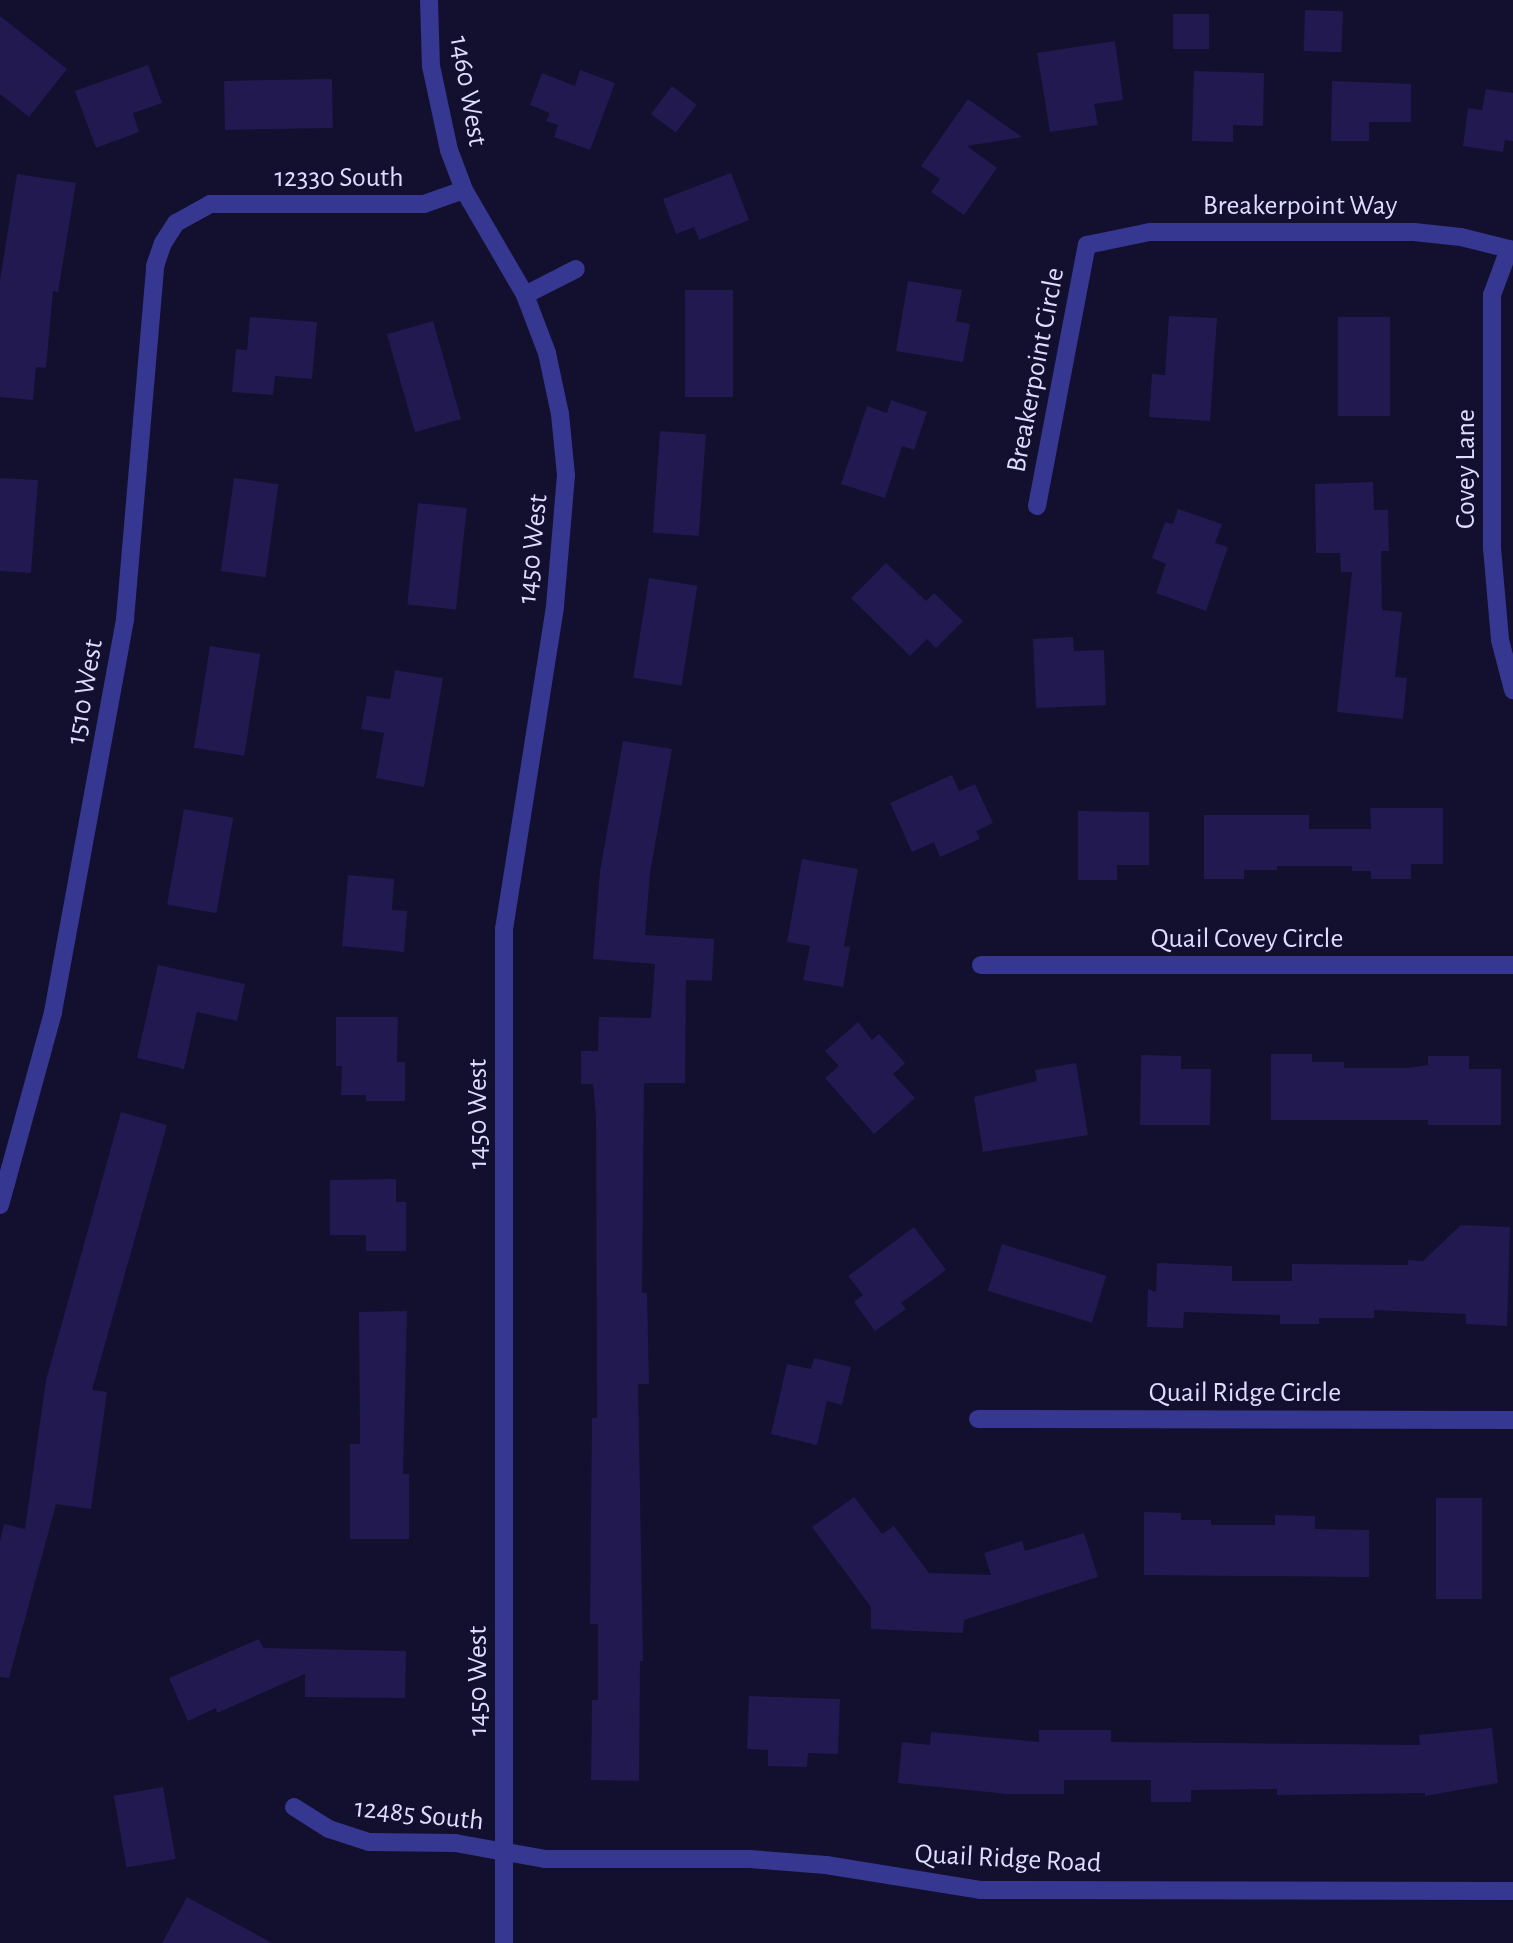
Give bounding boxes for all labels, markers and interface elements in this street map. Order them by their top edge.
street label: 1460 West [442,33,494,149]
street label: 12330 South [274,161,404,195]
street label: Breakerpoint Way [1203,189,1397,223]
street label: Breakerpoint Circle [1000,265,1072,475]
street label: Covey Lane [1449,409,1483,529]
street label: 1450 West [511,492,555,606]
street label: 1510 West [59,637,111,747]
street label: Quail Covey Circle [1151,922,1343,956]
street label: 1450 West [461,1059,495,1169]
street label: Quail Ridge Circle [1149,1376,1341,1410]
street label: 1450 West [461,1626,495,1736]
street label: 12485 South [353,1792,485,1838]
street label: Quail Ridge Road [914,1837,1102,1881]

